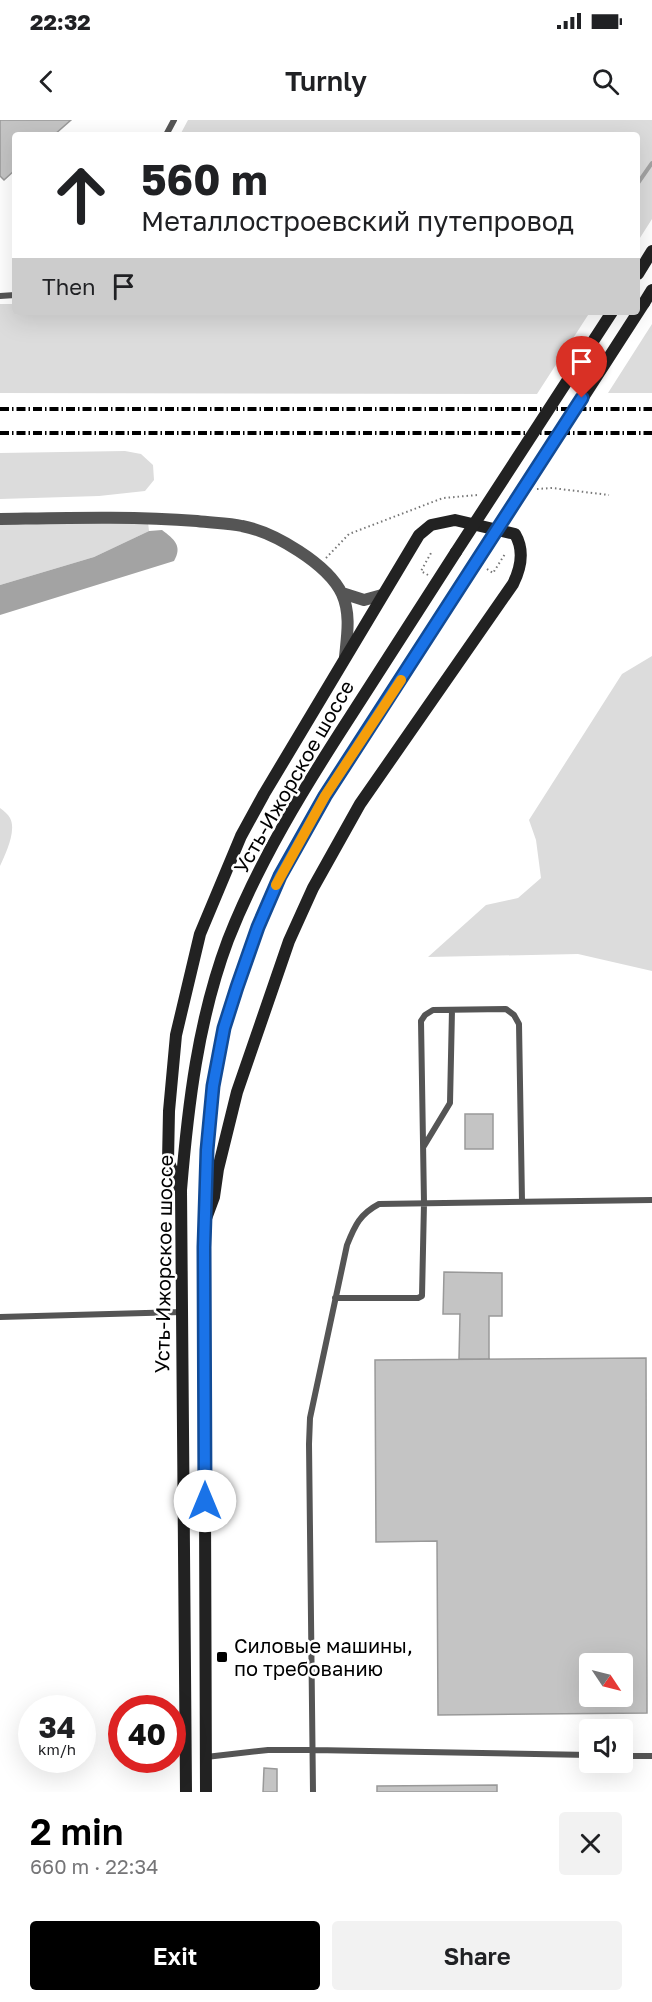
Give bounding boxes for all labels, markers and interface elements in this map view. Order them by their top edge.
text: 22:32 [30,8,91,35]
icon: back [30,65,63,98]
text: Turnly [285,65,367,97]
icon: search [589,65,622,98]
text: 560 m [141,154,268,204]
icon: ahead [42,156,120,234]
text: Металлостроевский путепровод [141,205,574,237]
icon: arrive [107,270,140,303]
text: Then [42,273,95,300]
pin [556,336,607,398]
icon: arrive [565,345,598,378]
street label: Усть-Ижорское шоссе [228,676,358,877]
street label: Усть-Ижорское шоссе [149,1154,177,1374]
position arrow [173,1469,237,1533]
place label: Силовые машины, по требованию [234,1633,413,1680]
marker: Силовые машины, по требованию [215,1650,229,1664]
north arrow [579,1653,633,1707]
map controls [579,1653,633,1773]
speed limit sign: 40 [108,1695,186,1773]
text: 34 [38,1709,76,1745]
button: sound [579,1719,633,1773]
text: km/h [38,1740,76,1758]
text: 2 min [30,1810,124,1853]
button: close [559,1812,622,1875]
text: 660 m · 22:34 [30,1854,158,1878]
button: Exit [30,1921,320,1990]
button: Share [332,1921,622,1990]

